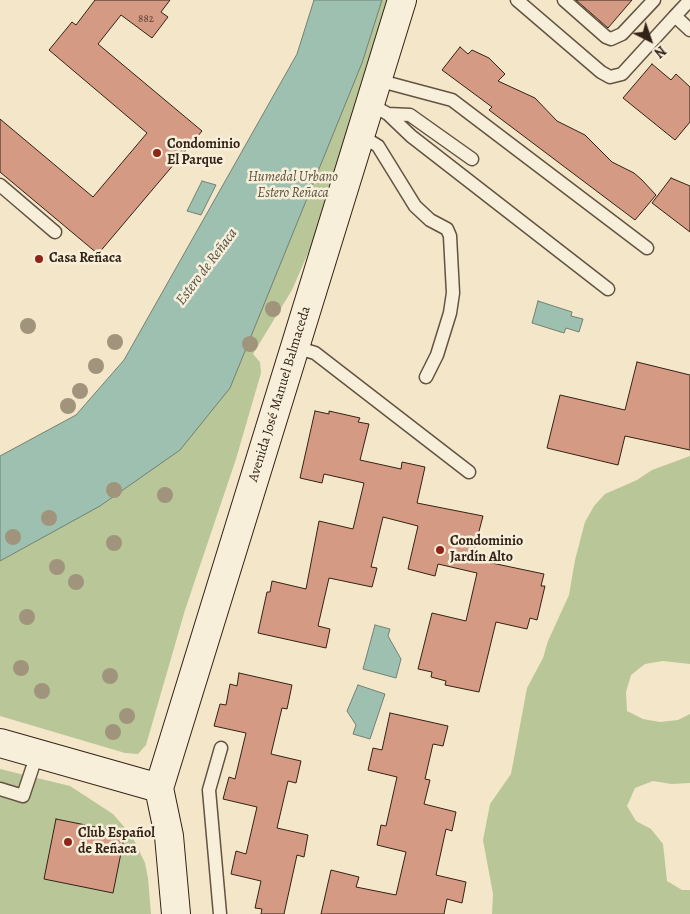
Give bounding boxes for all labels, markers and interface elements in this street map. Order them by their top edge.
house number: 882 [138,12,154,26]
north arrow [625,15,675,65]
text: N [650,41,670,62]
place label: Condominio El Parque [167,137,240,170]
marker: Condominio El Parque [151,147,163,159]
park label: Humedal Urbano Estero Reñaca [248,170,338,202]
water label: Estero de Reñaca [172,225,242,309]
place label: Casa Reñaca [49,251,122,267]
marker: Casa Reñaca [33,253,45,265]
street label: Avenida José Manuel Balmaceda [245,304,315,484]
place label: Condominio Jardín Alto [450,534,523,566]
marker: Condominio Jardín Alto [434,544,446,556]
place label: Club Español de Reñaca [78,826,155,859]
marker: Club Español de Reñaca [62,836,74,848]

